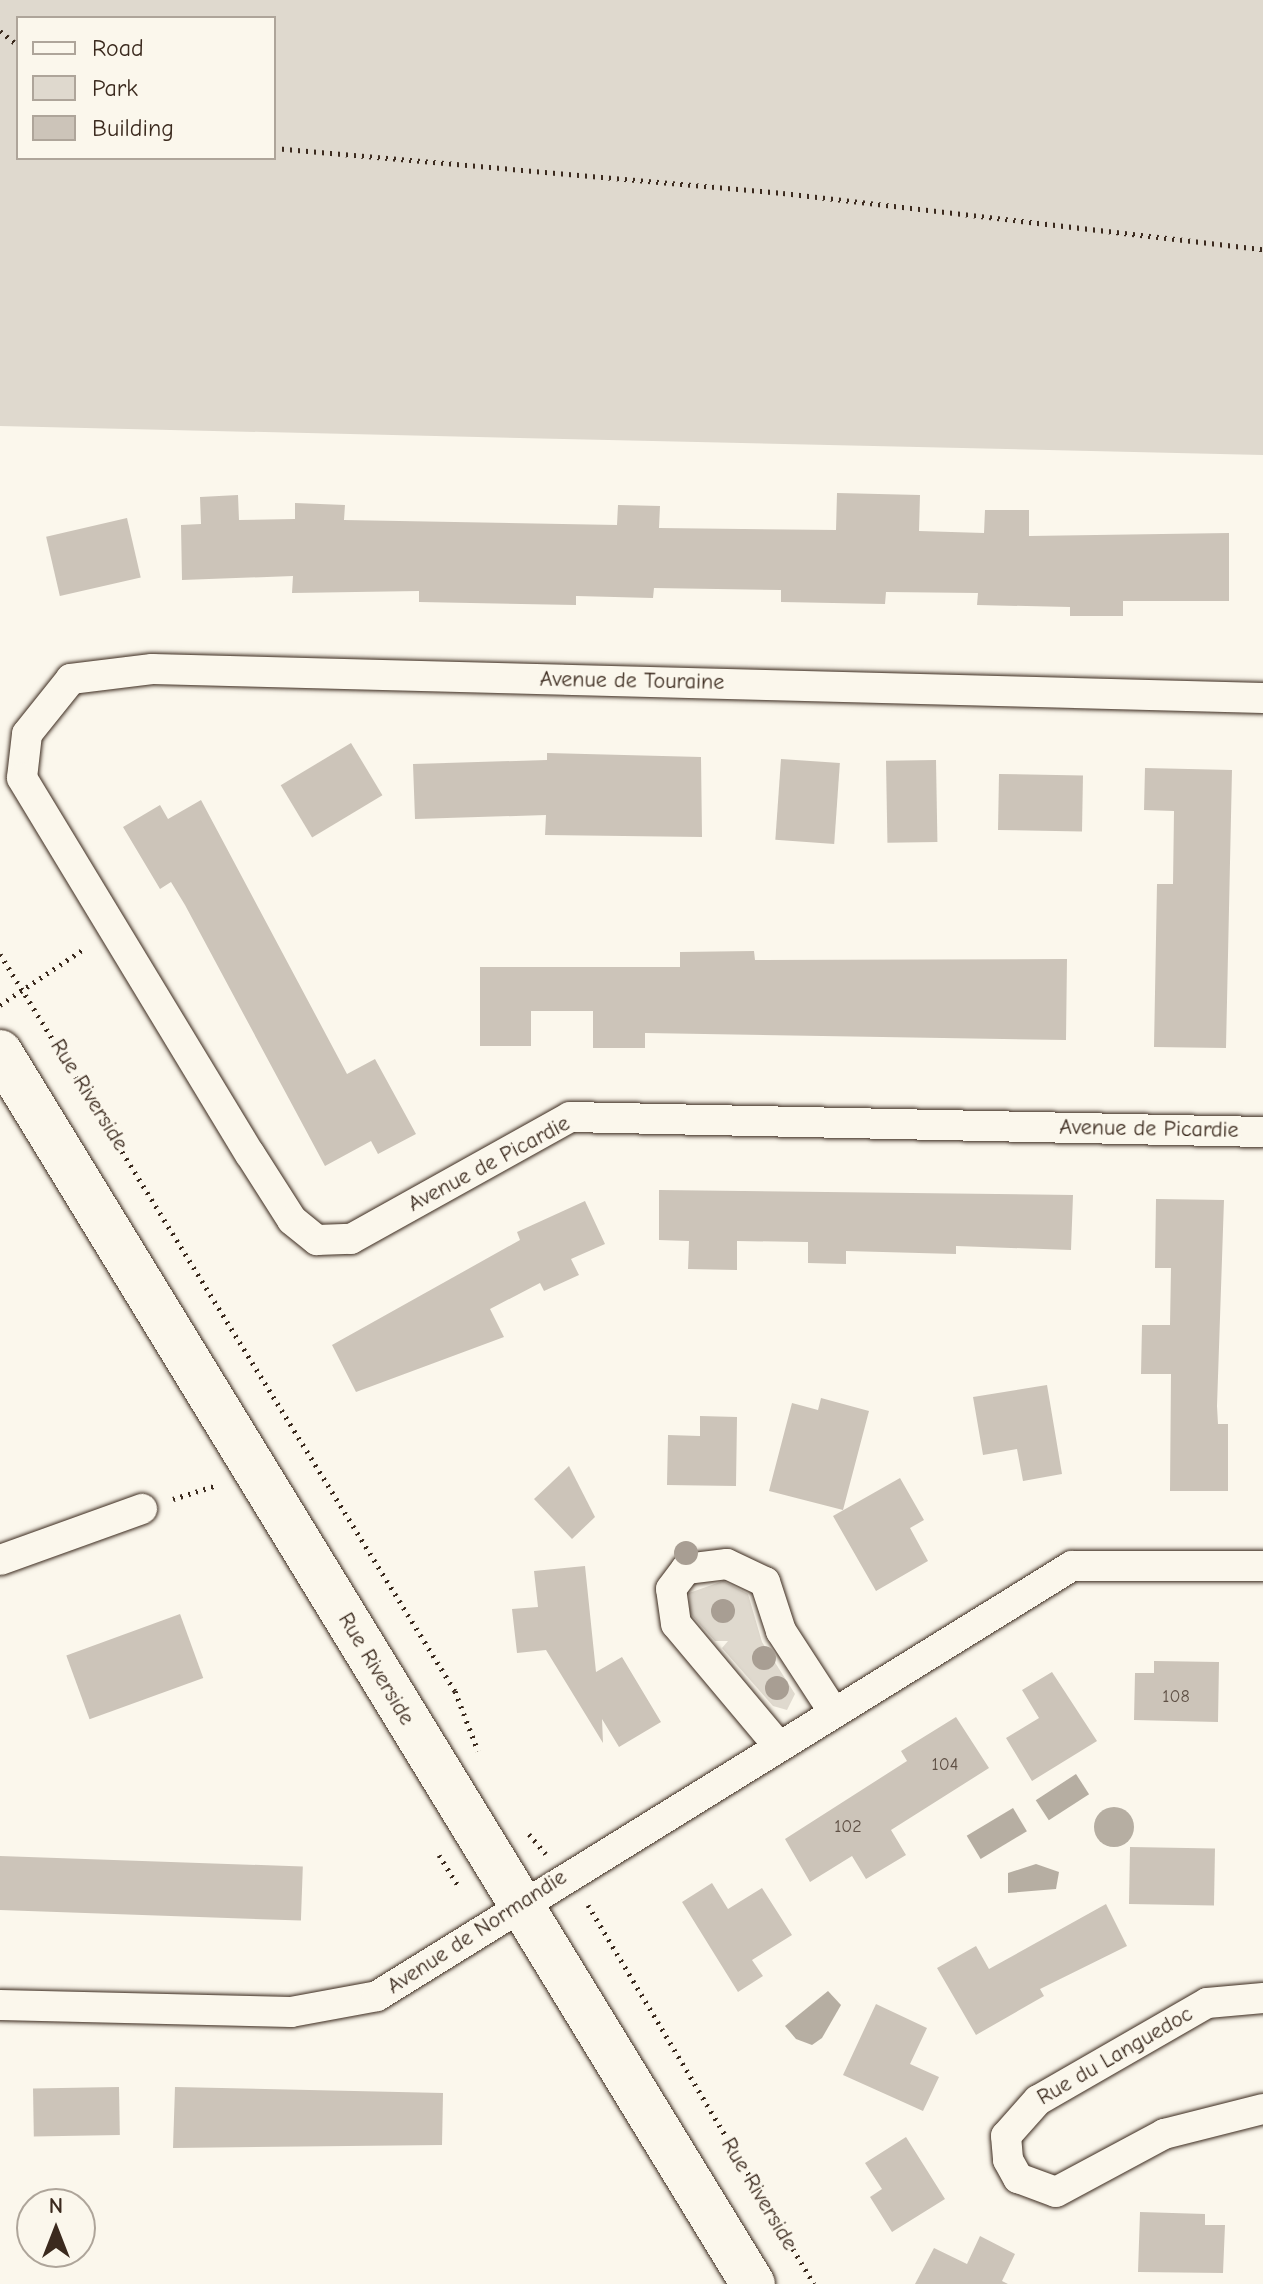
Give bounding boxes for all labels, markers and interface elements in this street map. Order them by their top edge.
legend [16,16,276,160]
text: Road [92,34,144,62]
text: Park [92,74,138,102]
text: Building [92,114,174,142]
street label: Avenue de Touraine [540,666,724,696]
street label: Rue Riverside [44,1035,134,1155]
street label: Avenue de Picardie [404,1110,574,1218]
street label: Avenue de Picardie [1059,1114,1239,1144]
street label: Rue Riverside [332,1608,420,1730]
house number: 108 [1162,1686,1190,1708]
house number: 104 [932,1754,958,1776]
house number: 102 [834,1816,862,1838]
street label: Avenue de Normandie [382,1864,572,2000]
street label: Rue du Languedoc [1033,2001,1197,2111]
street label: Rue Riverside [715,2133,803,2255]
north arrow [16,2188,96,2268]
text: N [49,2193,63,2219]

